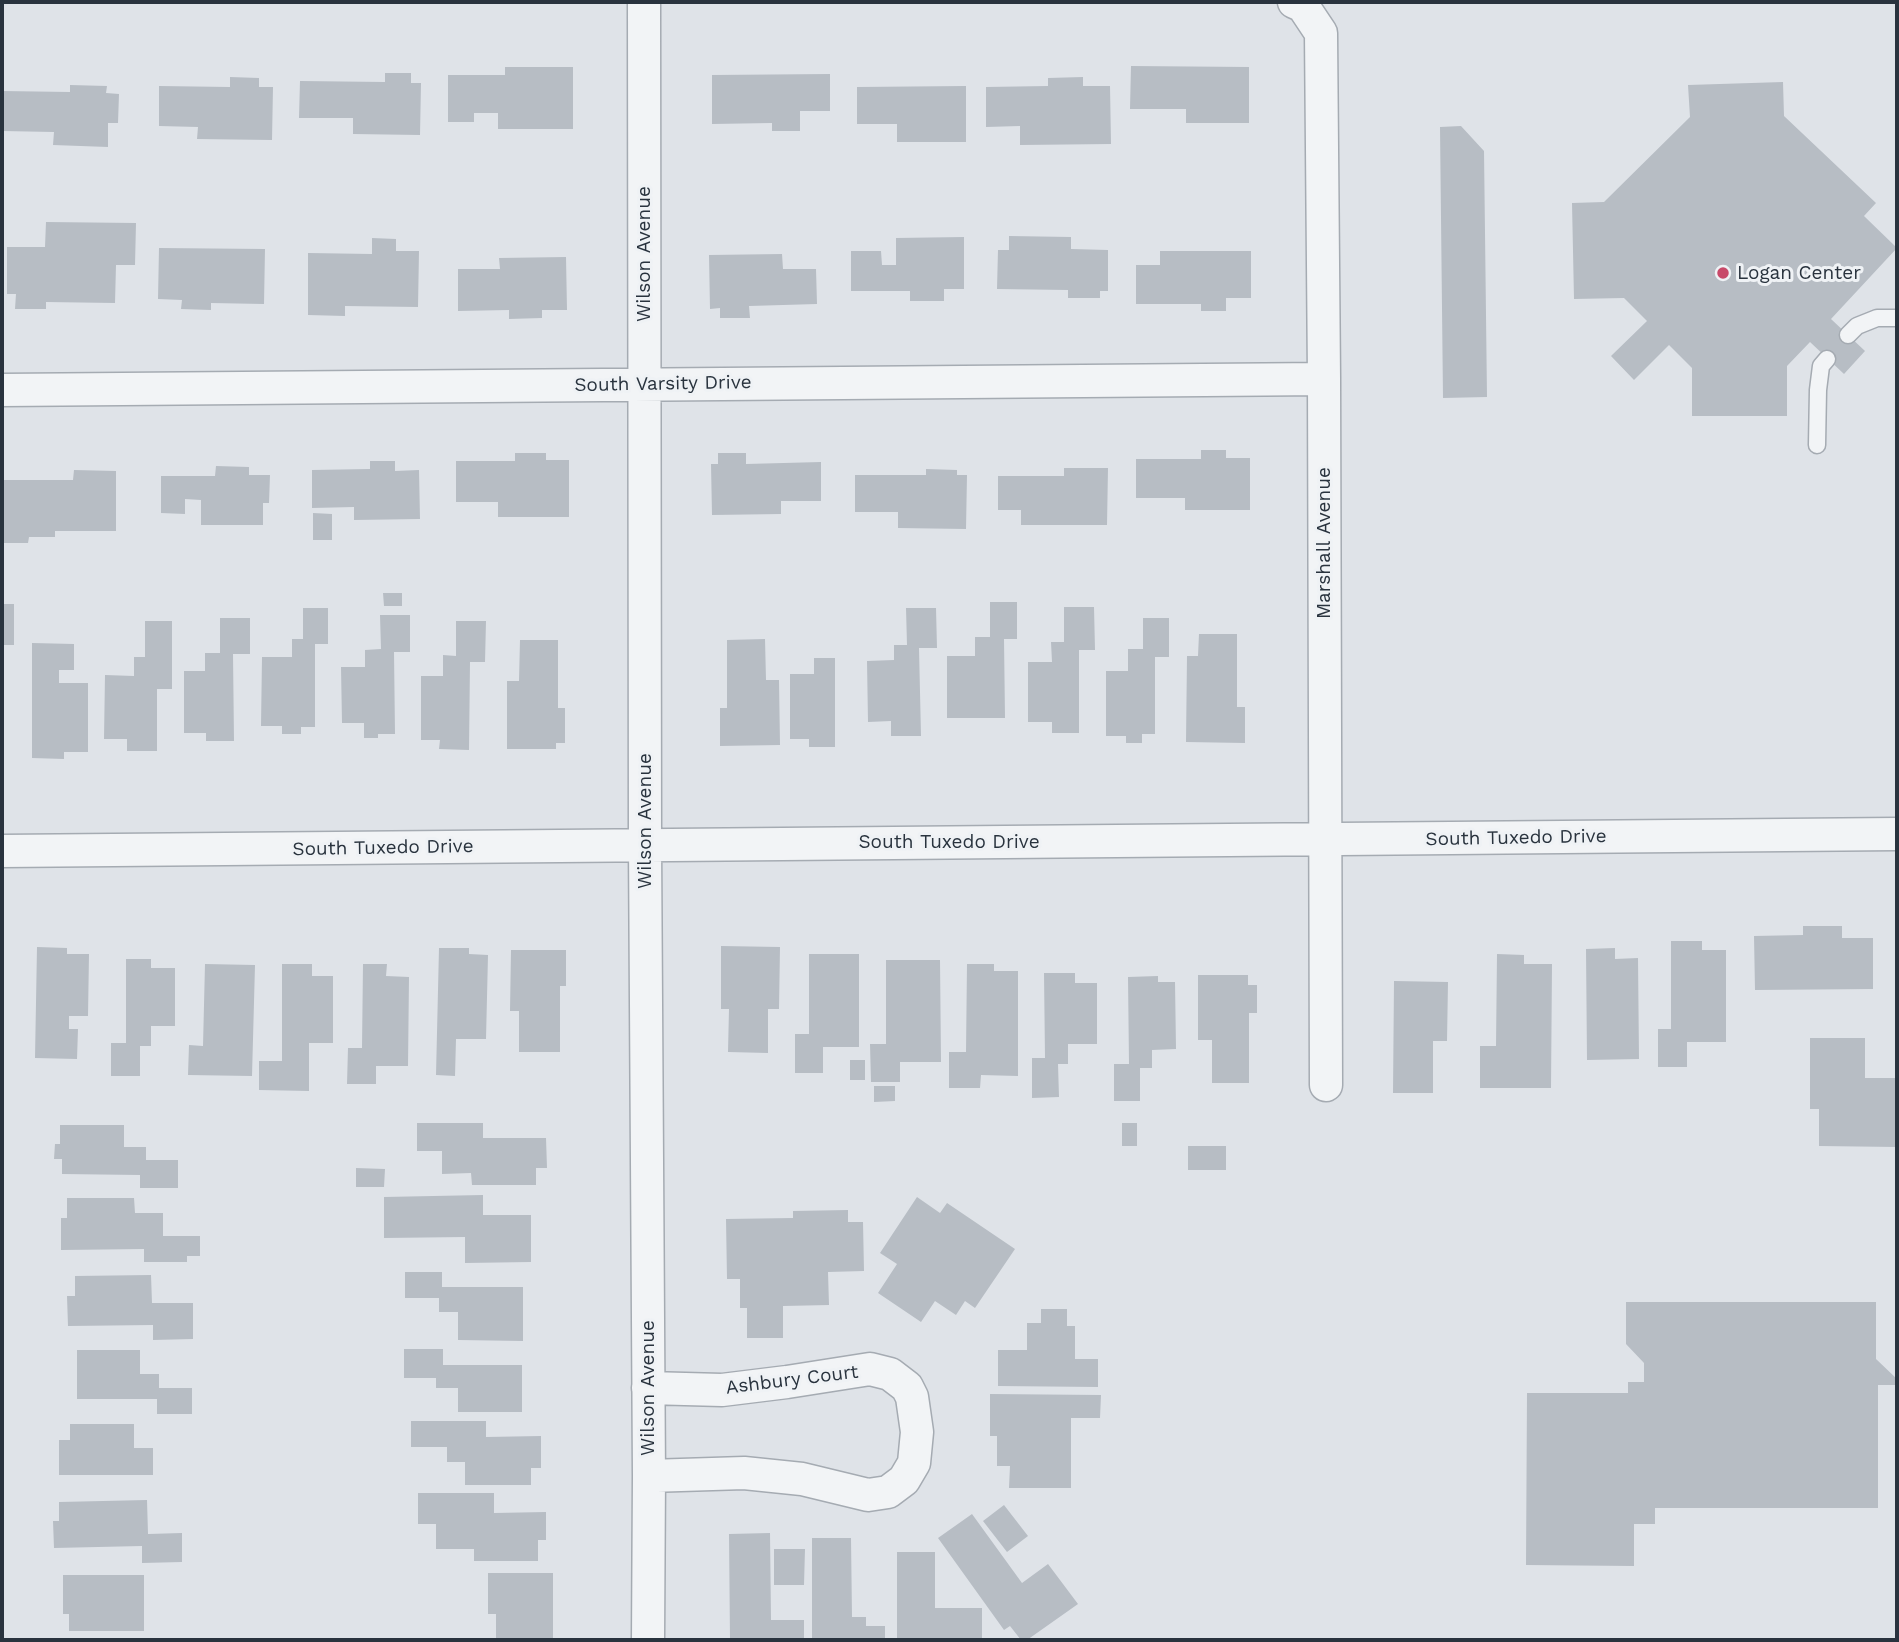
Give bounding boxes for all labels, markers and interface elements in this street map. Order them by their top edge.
street label: Wilson Avenue [633,186,655,322]
place label: Logan Center [1737,262,1861,284]
marker: Logan Center [1715,265,1731,281]
street label: South Varsity Drive [574,371,752,397]
street label: Marshall Avenue [1313,467,1335,619]
street label: Wilson Avenue [634,753,656,889]
street label: South Tuxedo Drive [1425,825,1607,851]
street label: South Tuxedo Drive [858,831,1040,853]
street label: South Tuxedo Drive [292,835,474,861]
street label: Wilson Avenue [637,1320,659,1456]
street label: Ashbury Court [725,1361,859,1399]

